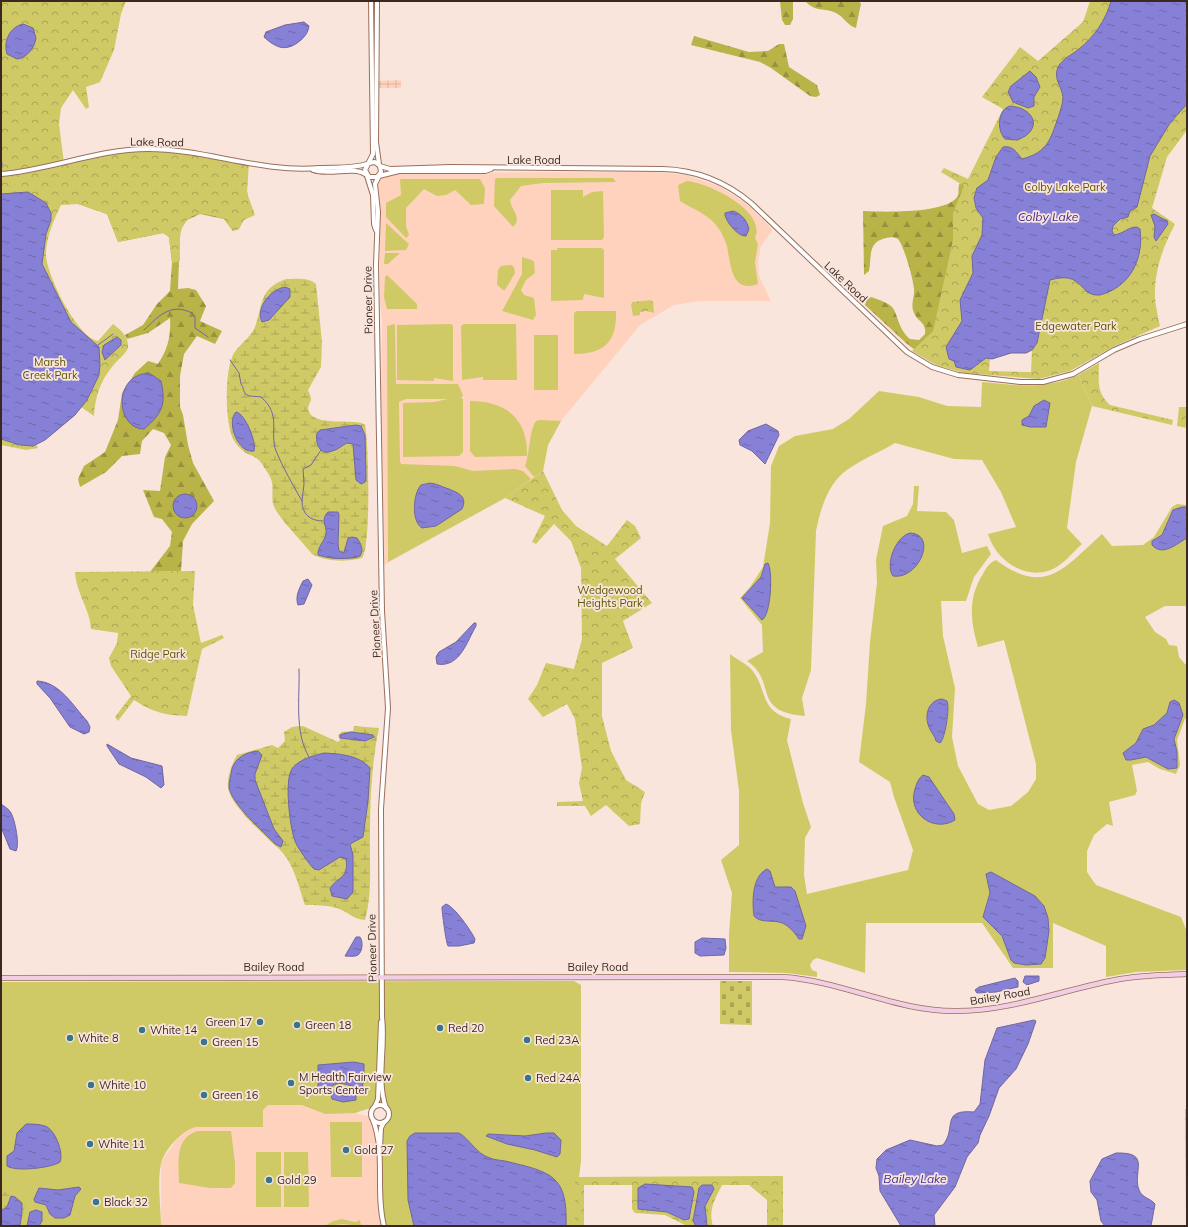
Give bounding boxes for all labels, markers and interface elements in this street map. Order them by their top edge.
street label: Lake Road [130,135,184,149]
street label: Lake Road [507,153,561,167]
park label: Colby Lake Park [1024,180,1106,194]
water label: Colby Lake [1018,209,1079,224]
street label: Lake Road [821,258,871,306]
street label: Pioneer Drive [360,266,376,334]
park label: Edgewater Park [1035,319,1117,333]
park label: Marsh Creek Park [22,355,78,382]
park label: Wedgewood Heights Park [577,583,643,610]
street label: Pioneer Drive [366,590,384,658]
park label: Ridge Park [130,647,186,661]
street label: Pioneer Drive [364,914,380,982]
street label: Bailey Road [244,960,304,974]
street label: Bailey Road [568,960,628,974]
street label: Bailey Road [969,984,1031,1008]
place label: Green 17 [206,1015,252,1029]
marker: Green 17 [255,1017,265,1027]
place label: Green 18 [305,1018,352,1032]
marker: Green 18 [292,1020,302,1030]
place label: Red 20 [448,1021,485,1035]
place label: White 14 [150,1023,198,1037]
marker: Red 20 [435,1023,445,1033]
marker: White 14 [137,1025,147,1035]
place label: White 8 [78,1031,119,1045]
marker: White 8 [65,1033,75,1043]
place label: Red 23A [535,1033,579,1047]
place label: Green 15 [212,1035,259,1049]
marker: Red 23A [522,1035,532,1045]
marker: Green 15 [199,1037,209,1047]
place label: M Health Fairview Sports Center [299,1070,392,1097]
place label: Red 24A [536,1071,580,1085]
marker: Red 24A [523,1073,533,1083]
place label: White 10 [99,1078,147,1092]
marker: M Health Fairview Sports Center [286,1078,296,1088]
marker: White 10 [86,1080,96,1090]
place label: Green 16 [212,1088,259,1102]
marker: Green 16 [199,1090,209,1100]
place label: White 11 [98,1137,145,1151]
marker: White 11 [85,1139,95,1149]
place label: Gold 27 [354,1143,394,1157]
marker: Gold 27 [341,1145,351,1155]
water label: Bailey Lake [883,1171,947,1186]
place label: Gold 29 [277,1173,317,1187]
marker: Gold 29 [264,1175,274,1185]
place label: Black 32 [104,1195,148,1209]
marker: Black 32 [91,1197,101,1207]

